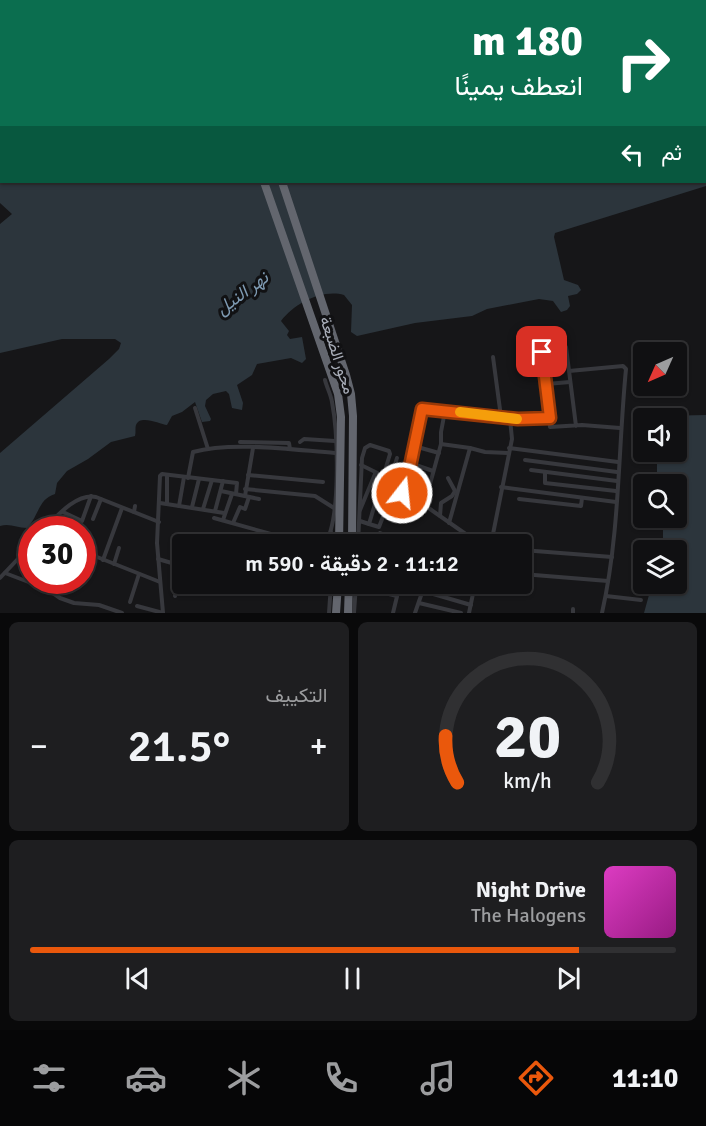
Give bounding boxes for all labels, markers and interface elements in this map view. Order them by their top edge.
text: 180 m [472,16,583,67]
icon: right [604,24,682,102]
text: انعطف يمينًا [454,70,583,103]
icon: left [616,138,649,171]
text: ثم [661,139,682,166]
water label: نهر النيل [211,266,273,319]
street label: محور الضبعة [315,314,359,397]
pin [516,326,567,377]
icon: arrive [525,335,558,368]
north arrow [633,342,687,396]
map controls [633,342,687,594]
button: sound [633,408,687,462]
position arrow [370,461,434,525]
button: search [633,474,687,528]
speed limit sign: 30 [18,516,96,594]
button: layers [633,540,687,594]
text: 11:12 · 2 دقيقة · 590 m [245,550,459,577]
text: التكييف [265,683,328,708]
text: 20 [494,698,561,775]
text: 21.5° [127,719,230,774]
text: − [30,726,48,767]
text: + [310,726,328,767]
text: km/h [503,769,552,795]
text: Night Drive [476,876,586,903]
text: The Halogens [471,903,586,928]
icon: previous [121,962,154,995]
icon: pause [336,962,369,995]
icon: next [552,962,585,995]
icon: filters [28,1057,70,1099]
icon: car [125,1057,167,1099]
icon: climate [223,1057,265,1099]
icon: phone [320,1057,362,1099]
icon: music [417,1057,459,1099]
icon: directions [515,1057,557,1099]
text: 11:10 [612,1062,678,1095]

